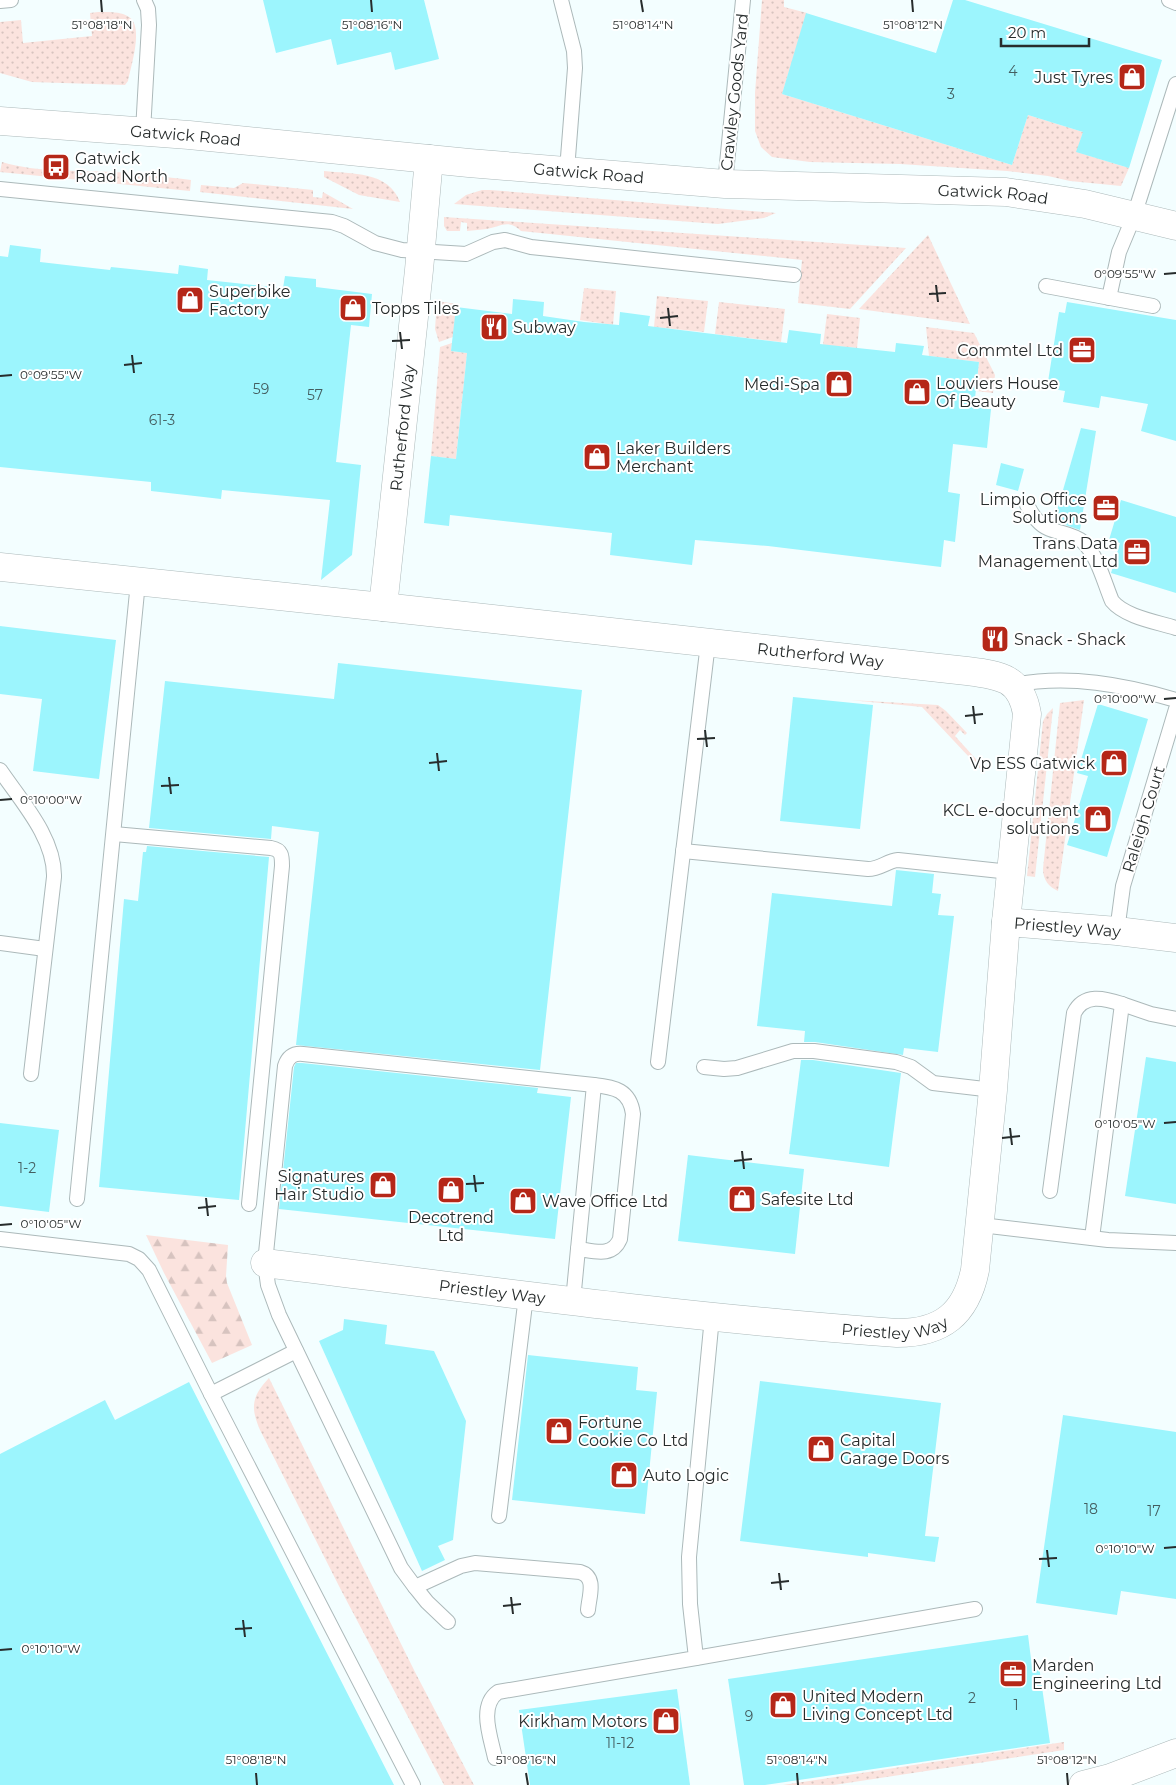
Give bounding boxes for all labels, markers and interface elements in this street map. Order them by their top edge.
street label: Crawley Goods Yard [717,12,752,172]
scale bar [1001,15,1088,47]
text: 51°08'18"N [71,17,133,32]
text: 51°08'16"N [342,17,402,32]
text: 51°08'14"N [613,17,673,32]
text: 51°08'12"N [883,17,943,32]
text: 20 m [1008,23,1046,42]
house number: 4 [1008,62,1018,80]
shop icon: Just Tyres [1117,62,1147,92]
place label: Just Tyres [1033,68,1113,87]
house number: 3 [947,85,955,103]
street label: Gatwick Road [129,122,242,150]
place label: Gatwick Road North [75,149,168,186]
bus stop icon: Gatwick Road North [41,152,71,182]
street label: Gatwick Road [532,159,645,187]
street label: Gatwick Road [937,181,1050,208]
text: 0°09'55"W [1094,266,1156,281]
place label: Superbike Factory [209,282,290,319]
shop icon: Superbike Factory [175,285,205,315]
shop icon: Topps Tiles [338,293,368,323]
place label: Topps Tiles [372,299,459,318]
restaurant icon: Subway [479,312,509,342]
place label: Subway [513,318,576,337]
office icon: Commtel Ltd [1067,335,1097,365]
place label: Commtel Ltd [957,341,1063,360]
street label: Rutherford Way [386,364,419,492]
text: 0°09'55"W [20,367,82,382]
shop icon: Medi-Spa [824,369,854,399]
place label: Louviers House Of Beauty [936,374,1058,411]
place label: Medi-Spa [744,375,820,394]
shop icon: Louviers House Of Beauty [902,377,932,407]
house number: 59 [253,380,269,398]
house number: 57 [307,386,323,404]
house number: 61-3 [149,411,175,429]
place label: Laker Builders Merchant [616,439,731,476]
shop icon: Laker Builders Merchant [582,442,612,472]
place label: Limpio Office Solutions [980,490,1087,527]
office icon: Limpio Office Solutions [1091,493,1121,523]
place label: Trans Data Management Ltd [978,534,1118,571]
office icon: Trans Data Management Ltd [1122,537,1152,567]
restaurant icon: Snack - Shack [980,624,1010,654]
place label: Snack - Shack [1014,630,1126,649]
street label: Rutherford Way [756,639,885,672]
text: 0°10'00"W [1094,691,1156,706]
shop icon: Vp ESS Gatwick [1099,748,1129,778]
place label: Vp ESS Gatwick [970,754,1095,773]
street label: Raleigh Court [1118,763,1169,875]
text: 0°10'00"W [20,792,82,807]
place label: KCL e-document solutions [943,801,1079,838]
shop icon: KCL e-document solutions [1083,804,1113,834]
street label: Priestley Way [1013,914,1122,941]
text: 0°10'05"W [1095,1116,1155,1131]
house number: 1-2 [18,1159,36,1177]
place label: Signatures Hair Studio [274,1167,364,1204]
shop icon: Signatures Hair Studio [368,1170,398,1200]
shop icon: Decotrend Ltd [436,1175,466,1205]
shop icon: Safesite Ltd [727,1184,757,1214]
shop icon: Wave Office Ltd [508,1186,538,1216]
place label: Safesite Ltd [761,1190,854,1209]
place label: Wave Office Ltd [542,1192,668,1211]
place label: Decotrend Ltd [408,1208,494,1245]
text: 0°10'05"W [21,1216,81,1231]
street label: Priestley Way [438,1276,547,1308]
street label: Priestley Way [841,1313,952,1343]
place label: Fortune Cookie Co Ltd [578,1413,688,1450]
shop icon: Fortune Cookie Co Ltd [544,1416,574,1446]
place label: Capital Garage Doors [840,1431,949,1468]
shop icon: Capital Garage Doors [806,1434,836,1464]
shop icon: Auto Logic [609,1460,639,1490]
place label: Auto Logic [643,1466,729,1485]
house number: 18 [1084,1500,1098,1518]
house number: 17 [1147,1502,1161,1520]
text: 0°10'10"W [1095,1541,1155,1556]
text: 0°10'10"W [21,1641,81,1656]
place label: Marden Engineering Ltd [1032,1656,1162,1693]
office icon: Marden Engineering Ltd [998,1659,1028,1689]
place label: United Modern Living Concept Ltd [802,1687,953,1724]
house number: 2 [968,1689,976,1707]
shop icon: United Modern Living Concept Ltd [768,1690,798,1720]
house number: 1 [1013,1696,1019,1714]
shop icon: Kirkham Motors [651,1706,681,1736]
house number: 9 [745,1707,753,1725]
place label: Kirkham Motors [518,1712,647,1731]
house number: 11-12 [606,1734,634,1752]
text: 51°08'18"N [225,1752,287,1767]
text: 51°08'16"N [496,1752,556,1767]
text: 51°08'14"N [767,1752,827,1767]
text: 51°08'12"N [1037,1752,1097,1767]

